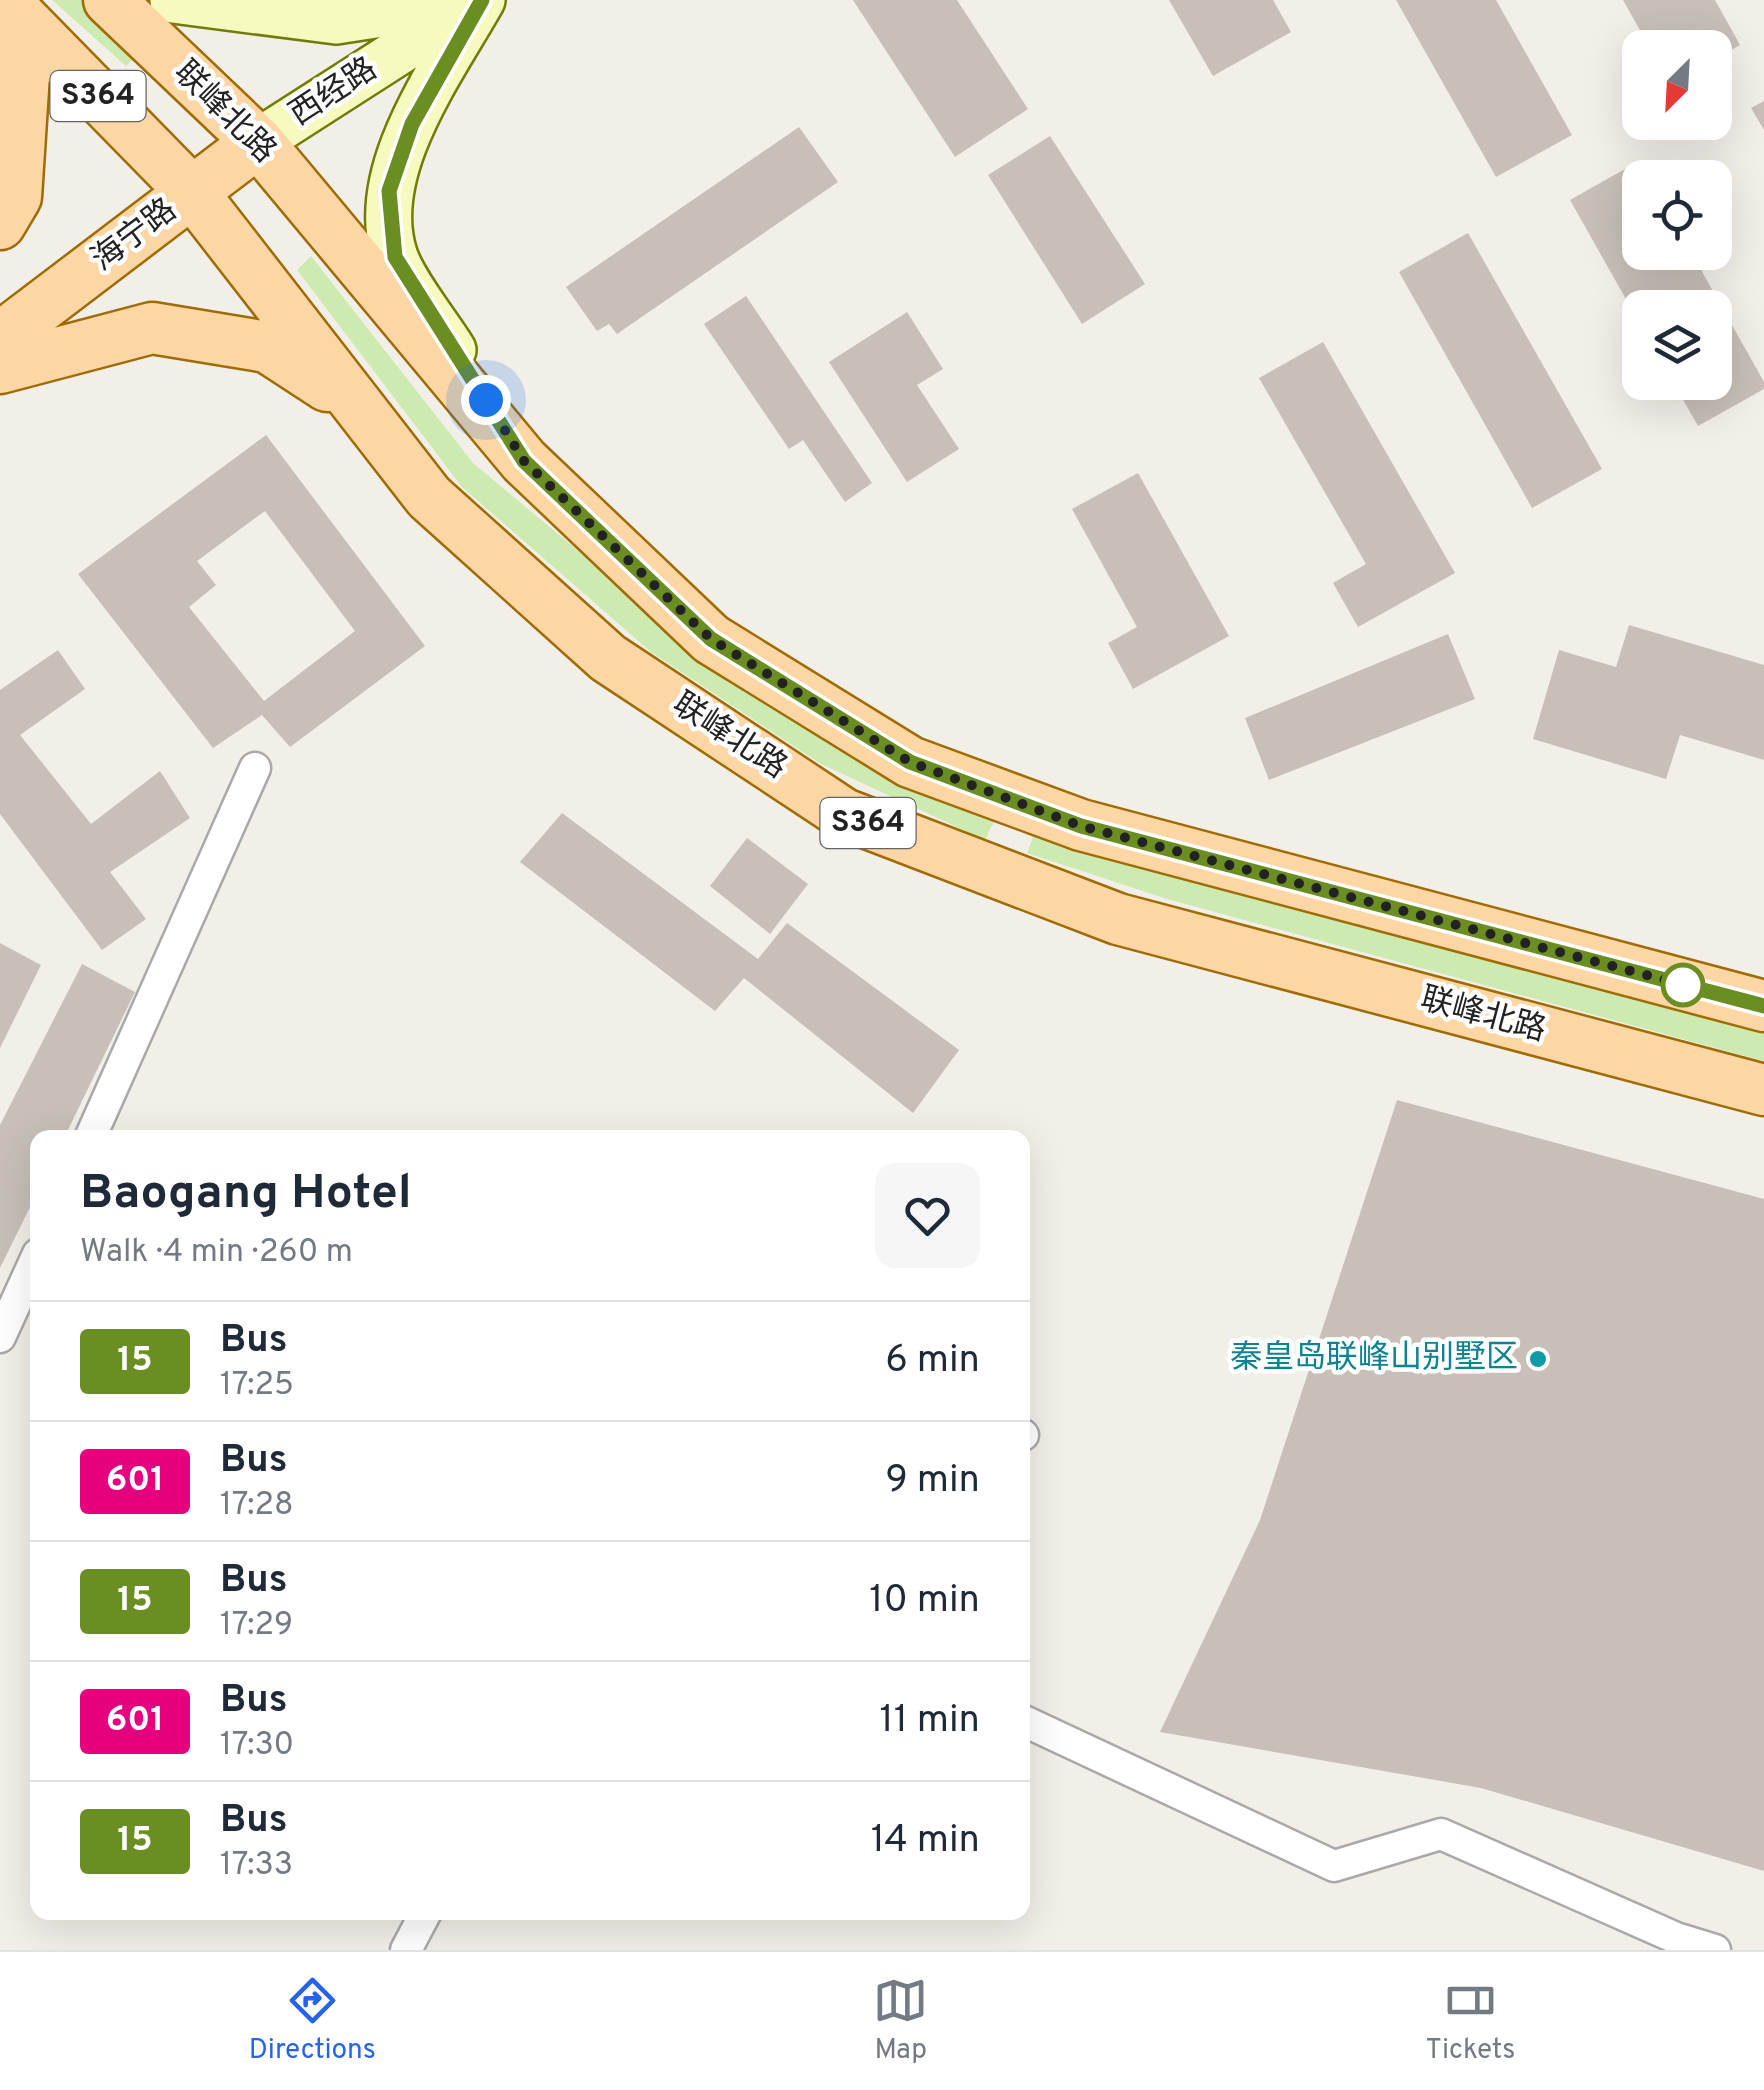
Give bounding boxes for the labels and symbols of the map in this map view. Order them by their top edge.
north arrow [1622,30,1732,140]
street label: 西经路 [283,50,385,136]
street label: 联峰北路 [165,54,283,172]
road number: S364 [51,71,146,121]
street label: 海宁路 [85,191,185,281]
your location [461,375,511,425]
street label: 联峰北路 [664,685,794,789]
road number: S364 [820,798,916,848]
unlabelled marker [1662,964,1704,1006]
street label: 联峰北路 [1416,980,1550,1052]
place label: 秦皇岛联峰山别墅区 [1230,1339,1518,1379]
marker: 秦皇岛联峰山别墅区 [1527,1348,1549,1370]

